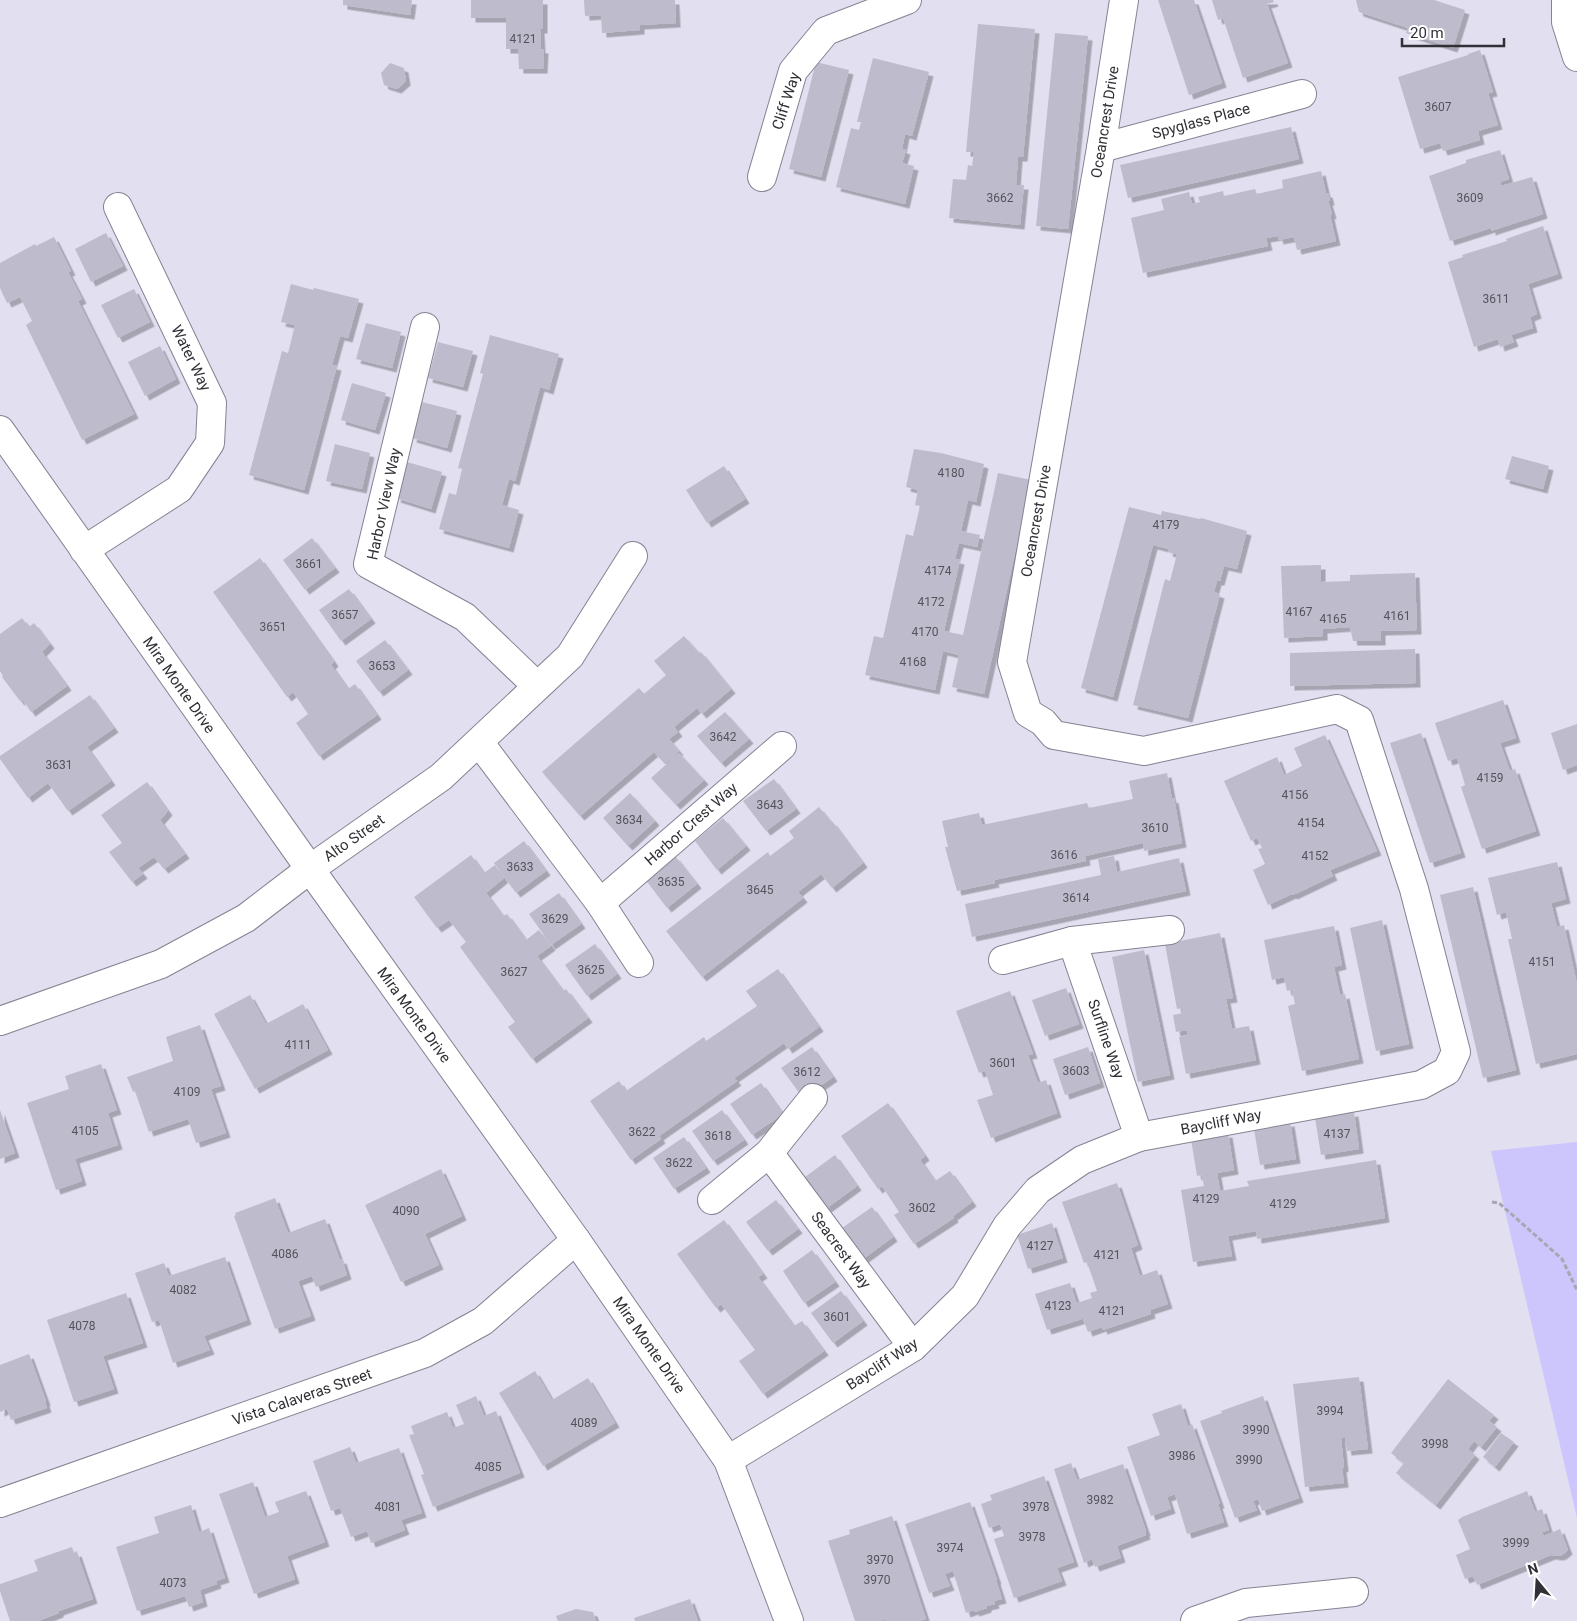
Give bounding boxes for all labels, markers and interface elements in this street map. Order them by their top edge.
scale bar [1402,15,1504,47]
text: 20 m [1410,24,1444,42]
house number: 4121 [510,32,536,46]
street label: Oceancrest Drive [1087,65,1123,179]
street label: Cliff Way [768,70,804,132]
street label: Spyglass Place [1150,99,1252,143]
house number: 3607 [1425,100,1452,114]
house number: 3662 [987,191,1014,205]
house number: 3609 [1457,191,1483,205]
house number: 3611 [1483,292,1509,306]
street label: Water Way [167,322,215,394]
street label: Harbor View Way [363,446,405,562]
street label: Oceancrest Drive [1017,464,1055,578]
house number: 4180 [938,466,965,480]
house number: 4179 [1153,518,1179,532]
house number: 3661 [296,557,322,571]
house number: 4174 [925,564,952,578]
house number: 4172 [918,595,945,609]
house number: 4167 [1286,605,1313,619]
house number: 3657 [332,608,359,622]
house number: 4161 [1384,609,1410,623]
house number: 4165 [1320,612,1347,626]
house number: 3651 [260,620,286,634]
house number: 4170 [912,625,939,639]
street label: Mira Monte Drive [139,633,219,737]
house number: 4168 [900,655,927,669]
house number: 3653 [369,659,395,673]
house number: 3642 [710,730,737,744]
house number: 3631 [46,758,72,772]
house number: 4159 [1477,771,1503,785]
street label: Harbor Crest Way [641,779,741,869]
house number: 4156 [1282,788,1309,802]
house number: 3643 [757,798,783,812]
street label: Alto Street [320,810,388,865]
house number: 3634 [616,813,643,827]
house number: 4154 [1298,816,1325,830]
house number: 3610 [1142,821,1169,835]
house number: 3616 [1051,848,1078,862]
house number: 4152 [1302,849,1329,863]
house number: 3633 [507,860,533,874]
house number: 3635 [658,875,685,889]
house number: 3645 [747,883,774,897]
house number: 3614 [1063,891,1090,905]
house number: 3629 [542,912,568,926]
house number: 4151 [1529,955,1555,969]
house number: 3625 [578,963,605,977]
street label: Mira Monte Drive [373,964,455,1066]
house number: 3627 [501,965,528,979]
street label: Surfline Way [1084,997,1128,1081]
house number: 4111 [285,1038,311,1052]
house number: 3601 [990,1056,1016,1070]
house number: 3603 [1063,1064,1089,1078]
house number: 3612 [794,1065,821,1079]
house number: 4109 [174,1085,200,1099]
street label: Baycliff Way [1179,1105,1263,1139]
house number: 4105 [72,1124,99,1138]
house number: 3622 [629,1125,656,1139]
house number: 4137 [1324,1127,1351,1141]
house number: 3618 [705,1129,732,1143]
house number: 3622 [666,1156,693,1170]
house number: 4129 [1193,1192,1219,1206]
house number: 4129 [1270,1197,1296,1211]
house number: 3602 [909,1201,936,1215]
house number: 4090 [393,1204,420,1218]
street label: Seacrest Way [807,1208,875,1292]
house number: 4127 [1027,1239,1054,1253]
house number: 4086 [272,1247,299,1261]
house number: 4121 [1094,1248,1120,1262]
house number: 4082 [170,1283,197,1297]
street label: Mira Monte Drive [609,1293,689,1397]
house number: 4123 [1045,1299,1071,1313]
house number: 4121 [1099,1304,1125,1318]
house number: 3601 [824,1310,850,1324]
house number: 4078 [69,1319,96,1333]
street label: Baycliff Way [843,1334,921,1394]
street label: Vista Calaveras Street [230,1365,374,1429]
house number: 3994 [1317,1404,1344,1418]
house number: 4089 [571,1416,597,1430]
house number: 3990 [1243,1423,1270,1437]
house number: 3998 [1422,1437,1449,1451]
house number: 3986 [1169,1449,1196,1463]
house number: 3990 [1236,1453,1263,1467]
house number: 4085 [475,1460,502,1474]
house number: 3982 [1087,1493,1114,1507]
house number: 4081 [375,1500,401,1514]
house number: 3978 [1023,1500,1050,1514]
house number: 3978 [1019,1530,1046,1544]
house number: 3999 [1503,1536,1529,1550]
house number: 3974 [937,1541,964,1555]
house number: 3970 [867,1553,894,1567]
north arrow [1512,1556,1562,1606]
text: N [1526,1559,1540,1578]
house number: 3970 [864,1573,891,1587]
house number: 4073 [160,1576,186,1590]

